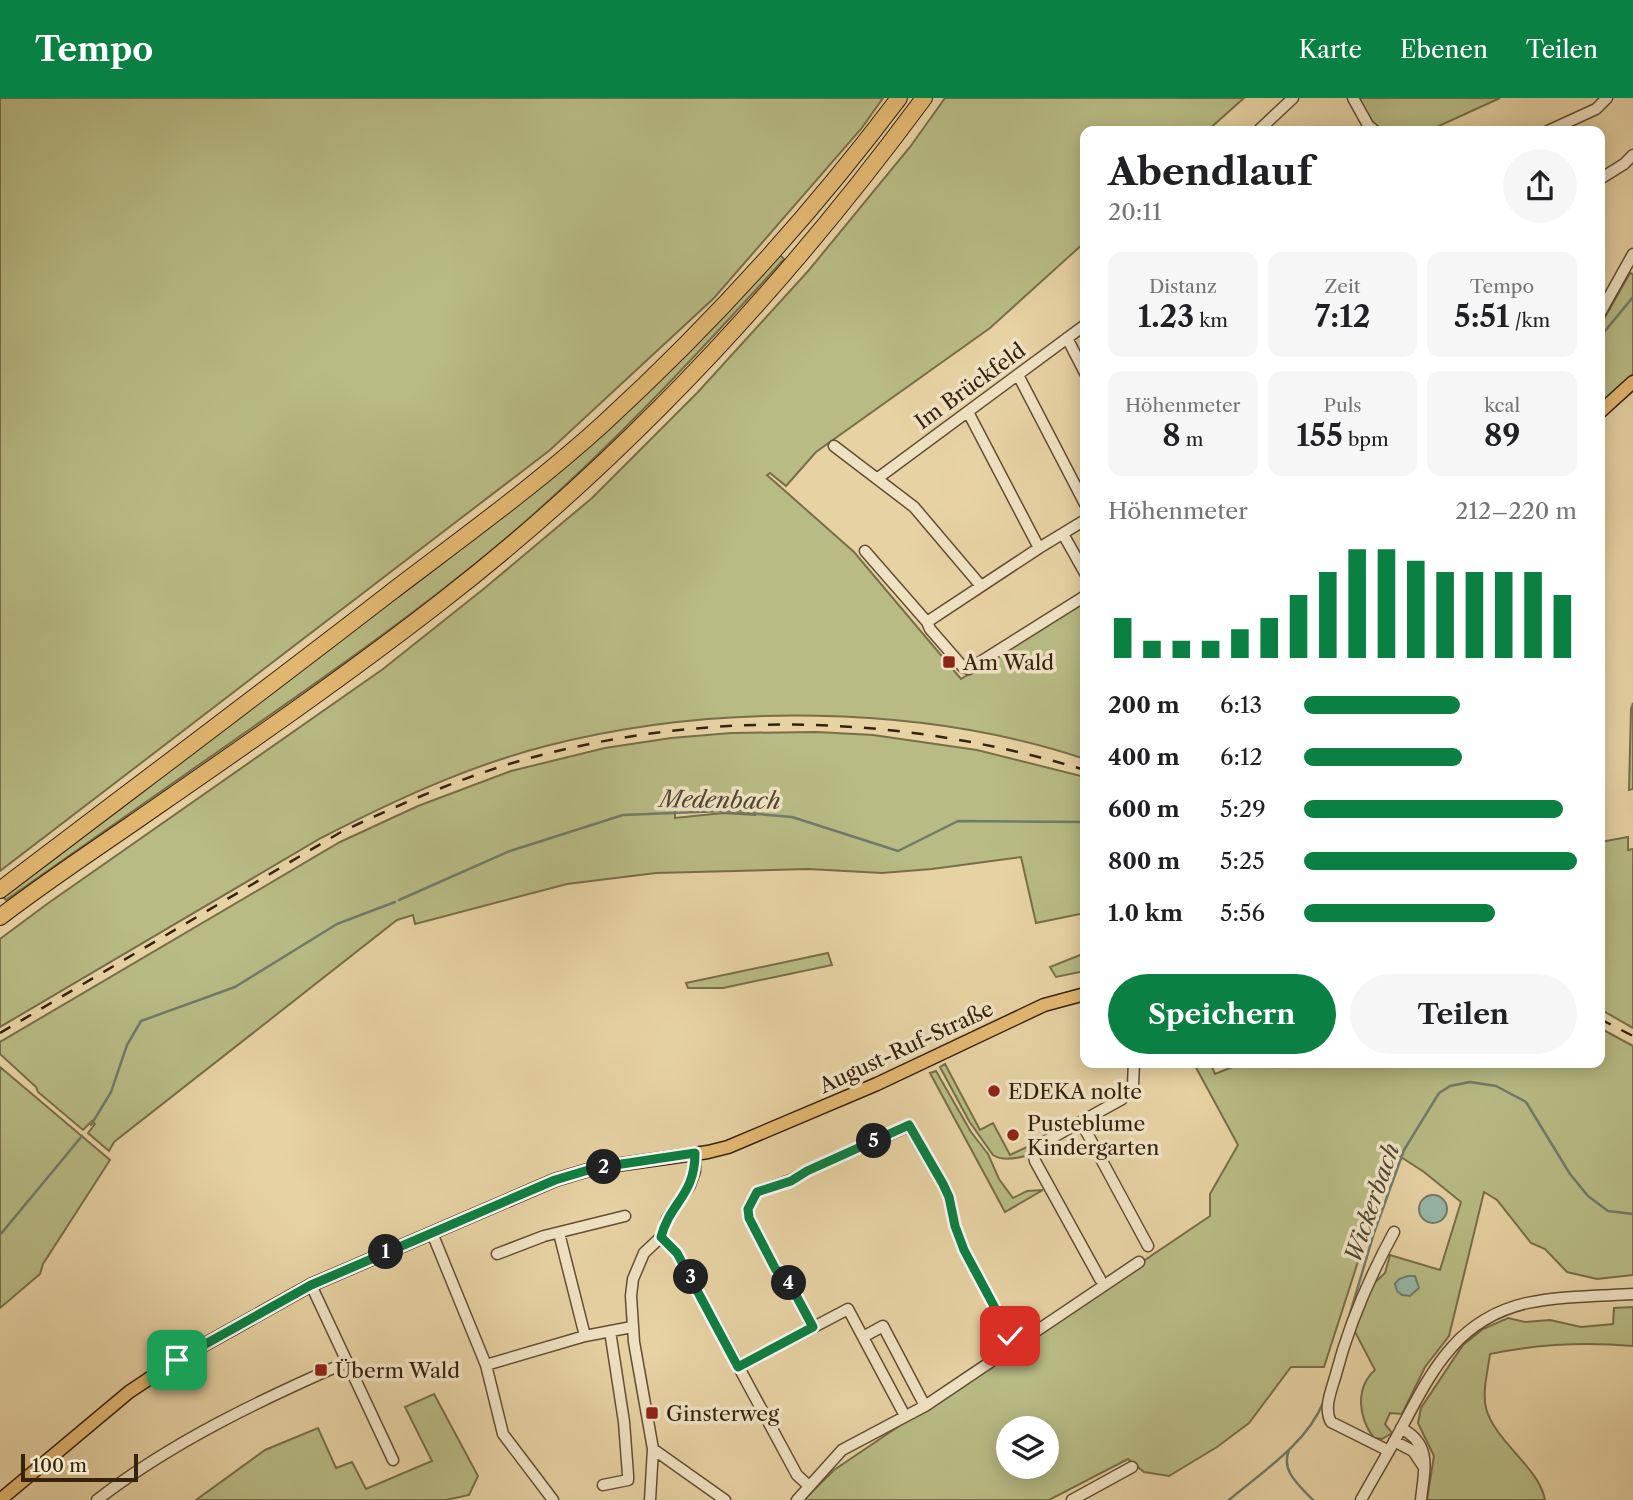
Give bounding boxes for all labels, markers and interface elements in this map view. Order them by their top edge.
text: Tempo [35,29,153,70]
text: Karte [1299,35,1362,64]
text: Ebenen [1400,35,1488,64]
text: Teilen [1526,35,1598,64]
text: Abendlauf [1108,148,1313,195]
button: share [1503,149,1577,223]
text: 20:11 [1108,198,1162,226]
text: Distanz [1149,275,1217,298]
text: Zeit [1324,275,1360,298]
text: Tempo [1470,275,1534,298]
text: 1.23 [1138,298,1194,335]
text: 7:12 [1315,298,1370,335]
text: 5:51 [1454,298,1510,335]
text: km [1194,309,1228,332]
text: /km [1510,309,1550,332]
street label: Im Brückfeld [910,337,1030,434]
text: Höhenmeter [1125,394,1241,417]
text: Puls [1323,394,1362,417]
text: kcal [1484,394,1520,417]
text: 8 [1162,417,1181,454]
text: 155 [1296,417,1343,454]
text: 89 [1484,417,1520,454]
text: m [1181,428,1203,451]
text: bpm [1343,428,1389,451]
text: Höhenmeter [1108,497,1248,525]
text: 212–220 m [1455,497,1577,525]
place label: Am Wald [962,650,1054,675]
marker: Am Wald [941,654,957,670]
text: 200 m [1108,691,1180,719]
text: 6:13 [1220,691,1262,719]
text: 400 m [1108,743,1180,771]
text: 6:12 [1220,743,1263,771]
water label: Medenbach [656,785,781,815]
text: 600 m [1108,795,1180,823]
text: 5:29 [1220,795,1266,823]
text: 800 m [1108,847,1180,875]
text: 5:25 [1220,847,1265,875]
text: 1.0 km [1108,899,1183,927]
text: 5:56 [1220,899,1265,927]
button: Speichern [1108,974,1336,1054]
button: Teilen [1350,974,1577,1054]
street label: August-Ruf-Straße [814,996,997,1099]
place label: EDEKA nolte [1008,1079,1142,1104]
marker: EDEKA nolte [986,1083,1002,1099]
place label: Pusteblume Kindergarten [1027,1111,1159,1160]
pin: 5 [856,1124,892,1158]
marker: Pusteblume Kindergarten [1005,1127,1021,1143]
text: 5 [868,1129,879,1152]
water label: Wickerbach [1339,1140,1405,1266]
pin: 2 [586,1150,622,1184]
text: 2 [598,1155,609,1178]
pin: 1 [368,1234,404,1270]
text: 1 [381,1240,390,1263]
pin: 3 [674,1260,708,1294]
text: 3 [685,1265,696,1288]
pin: 4 [772,1266,806,1300]
text: 4 [783,1271,794,1294]
pin [980,1306,1040,1366]
icon: check [991,1317,1029,1355]
pin [147,1330,207,1390]
icon: arrive [158,1341,196,1379]
place label: Überm Wald [335,1358,460,1383]
marker: Überm Wald [313,1362,329,1378]
place label: Ginsterweg [666,1401,780,1426]
marker: Ginsterweg [644,1405,660,1421]
map controls [996,1416,1059,1479]
button: layers [996,1416,1059,1479]
scale bar [21,1451,138,1483]
text: 100 m [32,1454,87,1477]

